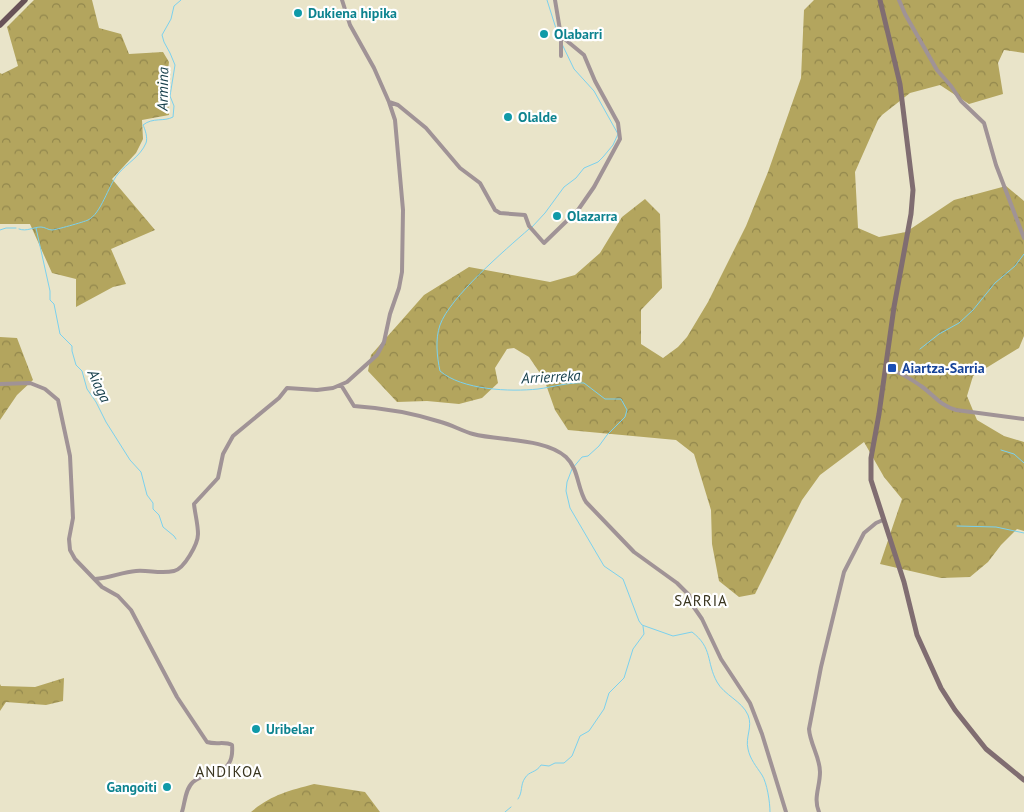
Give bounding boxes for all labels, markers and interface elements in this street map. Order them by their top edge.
place label: Dukiena hipika [308,4,397,22]
marker: Dukiena hipika [292,7,304,19]
place label: Olabarri [554,25,603,43]
marker: Olabarri [538,28,550,40]
water label: Armina [153,66,172,112]
place label: Olalde [518,108,557,126]
marker: Olalde [502,111,514,123]
place label: Olazarra [567,207,618,225]
marker: Olazarra [551,210,563,222]
place label: Aiartza-Sarria [902,359,985,377]
marker: Aiartza-Sarria [886,362,898,374]
water label: Aiaga [83,365,116,406]
water label: Arrierreka [520,365,582,388]
district label: SARRIA [674,591,728,610]
place label: Uribelar [266,720,314,738]
marker: Uribelar [250,723,262,735]
district label: ANDIKOA [195,762,263,781]
place label: Gangoiti [106,778,157,796]
marker: Gangoiti [161,781,173,793]

